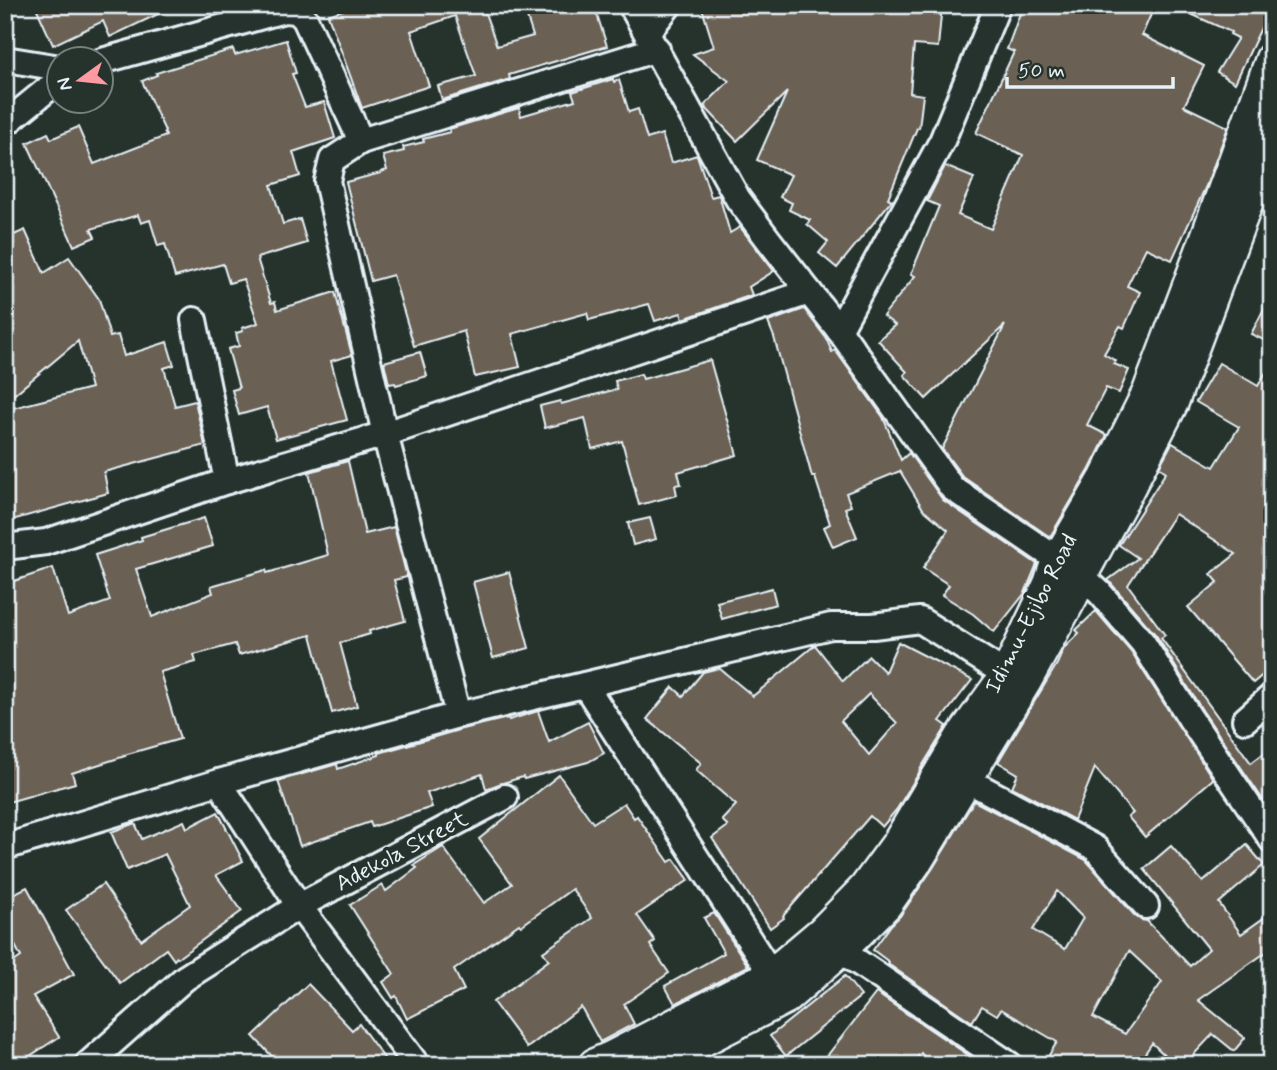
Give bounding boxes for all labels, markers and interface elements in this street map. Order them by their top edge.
north arrow [46,46,116,116]
scale bar [1007,46,1174,90]
text: 50 m [1018,57,1065,85]
text: N [51,75,79,93]
street label: Idimu-Ejibo Road [979,529,1085,699]
street label: Adekola Street [331,804,474,899]

